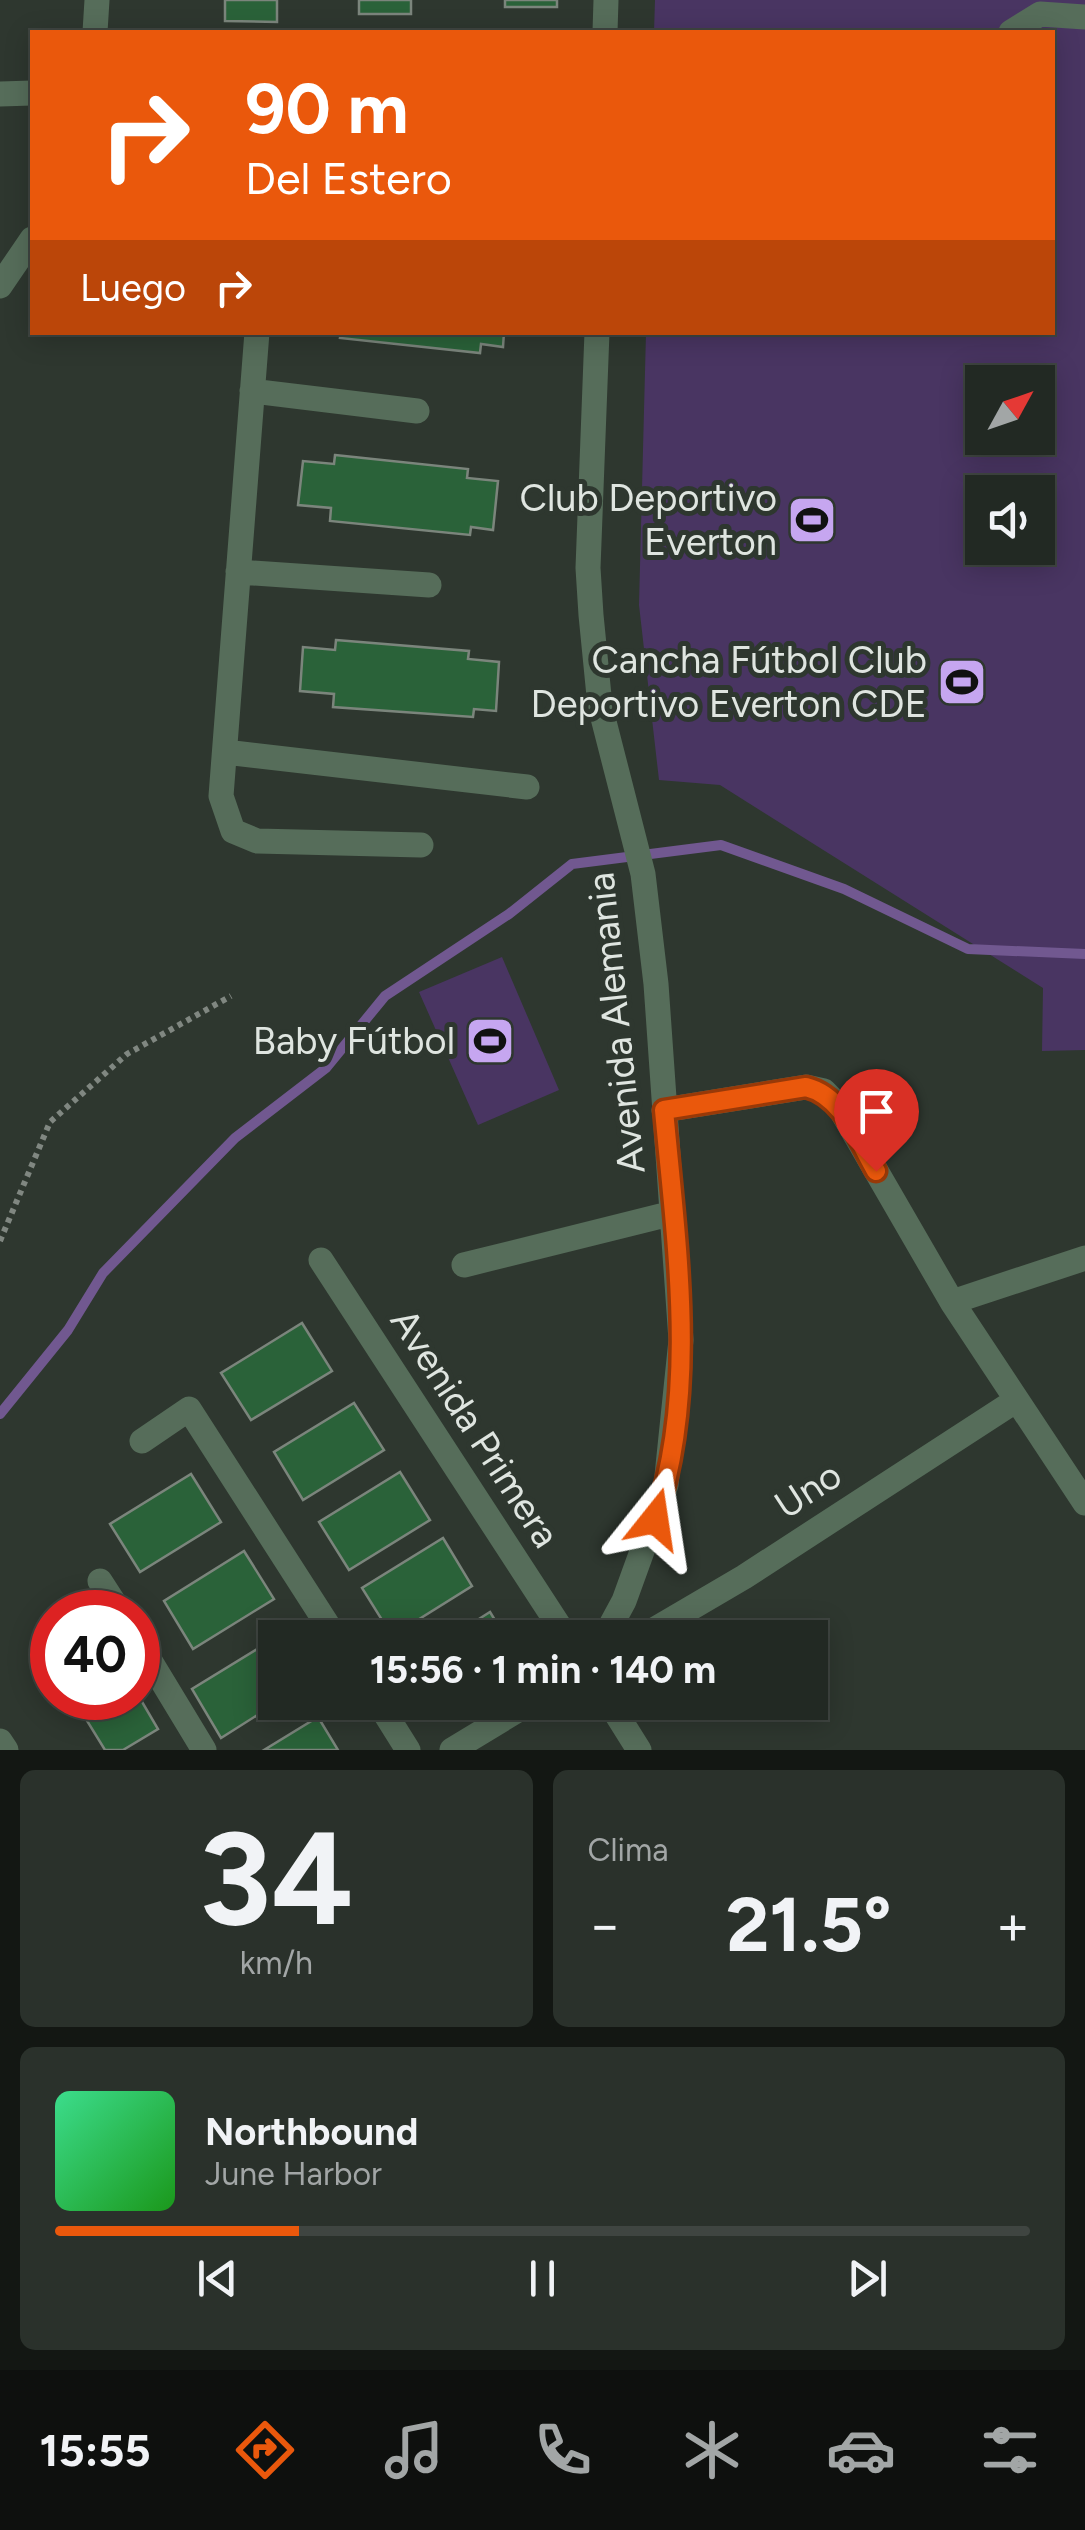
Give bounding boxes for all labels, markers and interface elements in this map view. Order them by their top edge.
text: 90 m [245,66,409,151]
icon: right [80,70,210,200]
text: Del Estero [245,151,452,205]
icon: right [206,260,261,315]
text: Luego [80,265,186,311]
north arrow [965,365,1055,455]
map controls [965,365,1055,565]
place label: Club Deportivo Everton [520,475,777,565]
button: sound [965,475,1055,565]
sports icon: Club Deportivo Everton [786,494,838,546]
place label: Cancha Fútbol Club Deportivo Everton CDE [531,637,927,727]
sports icon: Cancha Fútbol Club Deportivo Everton CDE [936,656,988,708]
street label: Avenida Alemania [577,870,655,1176]
sports icon: Baby Fútbol [464,1015,516,1067]
place label: Baby Fútbol [253,1018,455,1064]
pin [834,1069,919,1172]
icon: arrive [849,1084,904,1139]
street label: Avenida Primera [381,1300,569,1556]
street label: Uno [766,1452,850,1528]
position arrow [603,1467,707,1571]
speed limit sign: 40 [30,1590,160,1720]
text: 15:56 · 1 min · 140 m [370,1647,716,1693]
text: 34 [199,1801,354,1957]
text: Clima [588,1831,669,1869]
text: 21.5° [726,1880,892,1970]
text: − [588,1892,622,1958]
text: + [996,1892,1030,1958]
text: km/h [240,1944,313,1982]
text: Northbound [205,2109,418,2155]
text: June Harbor [205,2155,382,2193]
icon: previous [190,2251,245,2306]
icon: pause [515,2251,570,2306]
icon: next [840,2251,895,2306]
icon: directions [230,2415,300,2485]
icon: music [379,2415,449,2485]
icon: phone [528,2415,598,2485]
icon: climate [677,2415,747,2485]
icon: car [826,2415,896,2485]
icon: filters [975,2415,1045,2485]
text: 15:55 [40,2423,151,2477]

